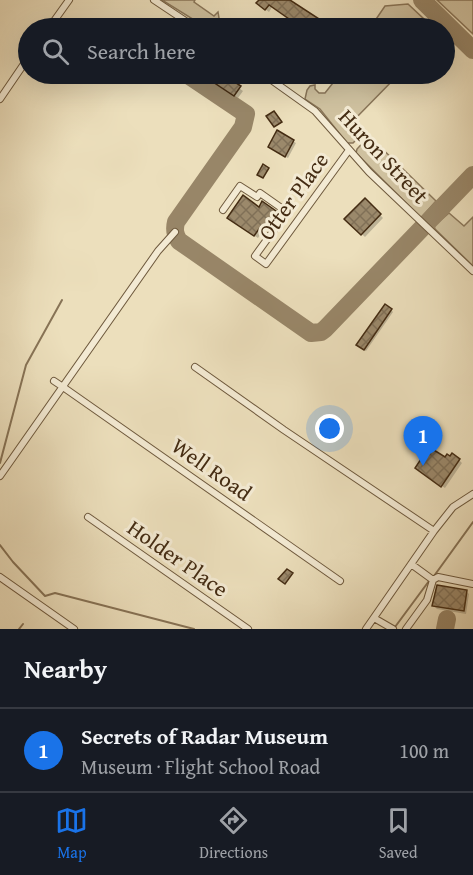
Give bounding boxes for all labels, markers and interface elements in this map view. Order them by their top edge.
search box [18,18,455,84]
icon: search [39,35,72,68]
text: Search here [87,35,196,67]
street label: Huron Street [332,101,437,211]
street label: Otter Place [250,145,336,247]
your location [315,414,344,443]
pin: 1 [404,416,442,466]
street label: Well Road [165,430,259,508]
street label: Holder Place [121,511,235,605]
text: Nearby [24,649,107,688]
text: Secrets of Radar Museum [81,720,328,752]
text: 1 [38,736,49,765]
text: 100 m [399,736,449,765]
text: Museum · Flight School Road [81,752,320,781]
tab: Map [55,804,88,864]
tab: Directions [199,804,268,864]
tab: Saved [379,804,418,864]

